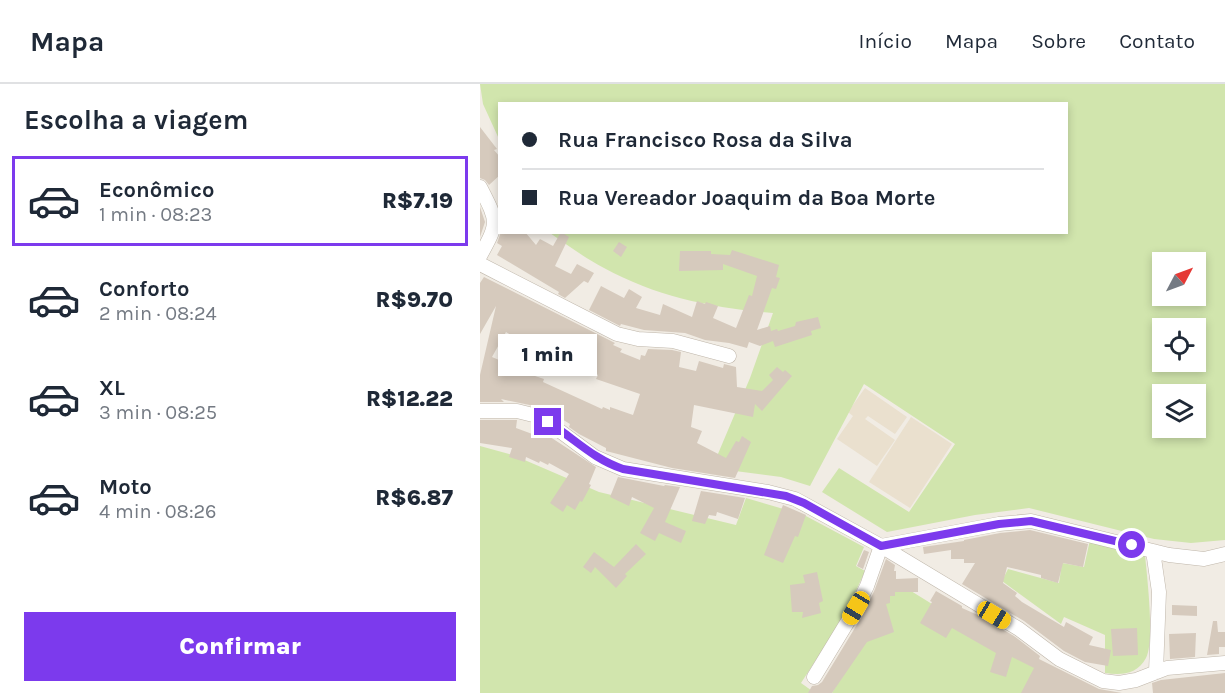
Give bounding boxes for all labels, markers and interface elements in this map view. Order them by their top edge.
text: Mapa [30,25,104,58]
text: Início [859,29,912,53]
text: Mapa [945,29,998,53]
text: Sobre [1031,29,1086,53]
text: Contato [1119,29,1195,53]
text: Escolha a viagem [24,104,248,136]
text: Rua Francisco Rosa da Silva [558,127,853,153]
icon: car [27,174,81,228]
text: Econômico [99,177,214,203]
text: Rua Vereador Joaquim da Boa Morte [558,185,935,211]
text: R$7.19 [382,188,453,214]
text: 1 min · 08:23 [99,203,212,226]
north arrow [1152,252,1206,306]
map controls [1152,252,1206,438]
icon: car [27,273,81,327]
text: Conforto [99,276,189,302]
text: R$9.70 [376,287,453,313]
text: 2 min · 08:24 [99,302,217,325]
button: locate [1152,318,1206,372]
callout: 1 min [499,335,598,377]
text: 1 min [521,343,574,366]
icon: car [27,372,81,426]
text: XL [99,375,125,401]
button: layers [1152,384,1206,438]
text: R$12.22 [366,386,453,412]
text: 3 min · 08:25 [99,401,217,424]
route end [534,408,561,435]
icon: car [27,471,81,525]
text: Moto [99,474,152,500]
text: R$6.87 [375,485,453,511]
text: 4 min · 08:26 [99,500,217,523]
route start [1118,531,1145,558]
car [839,588,873,628]
car [974,598,1014,632]
button: Confirmar [24,612,456,681]

